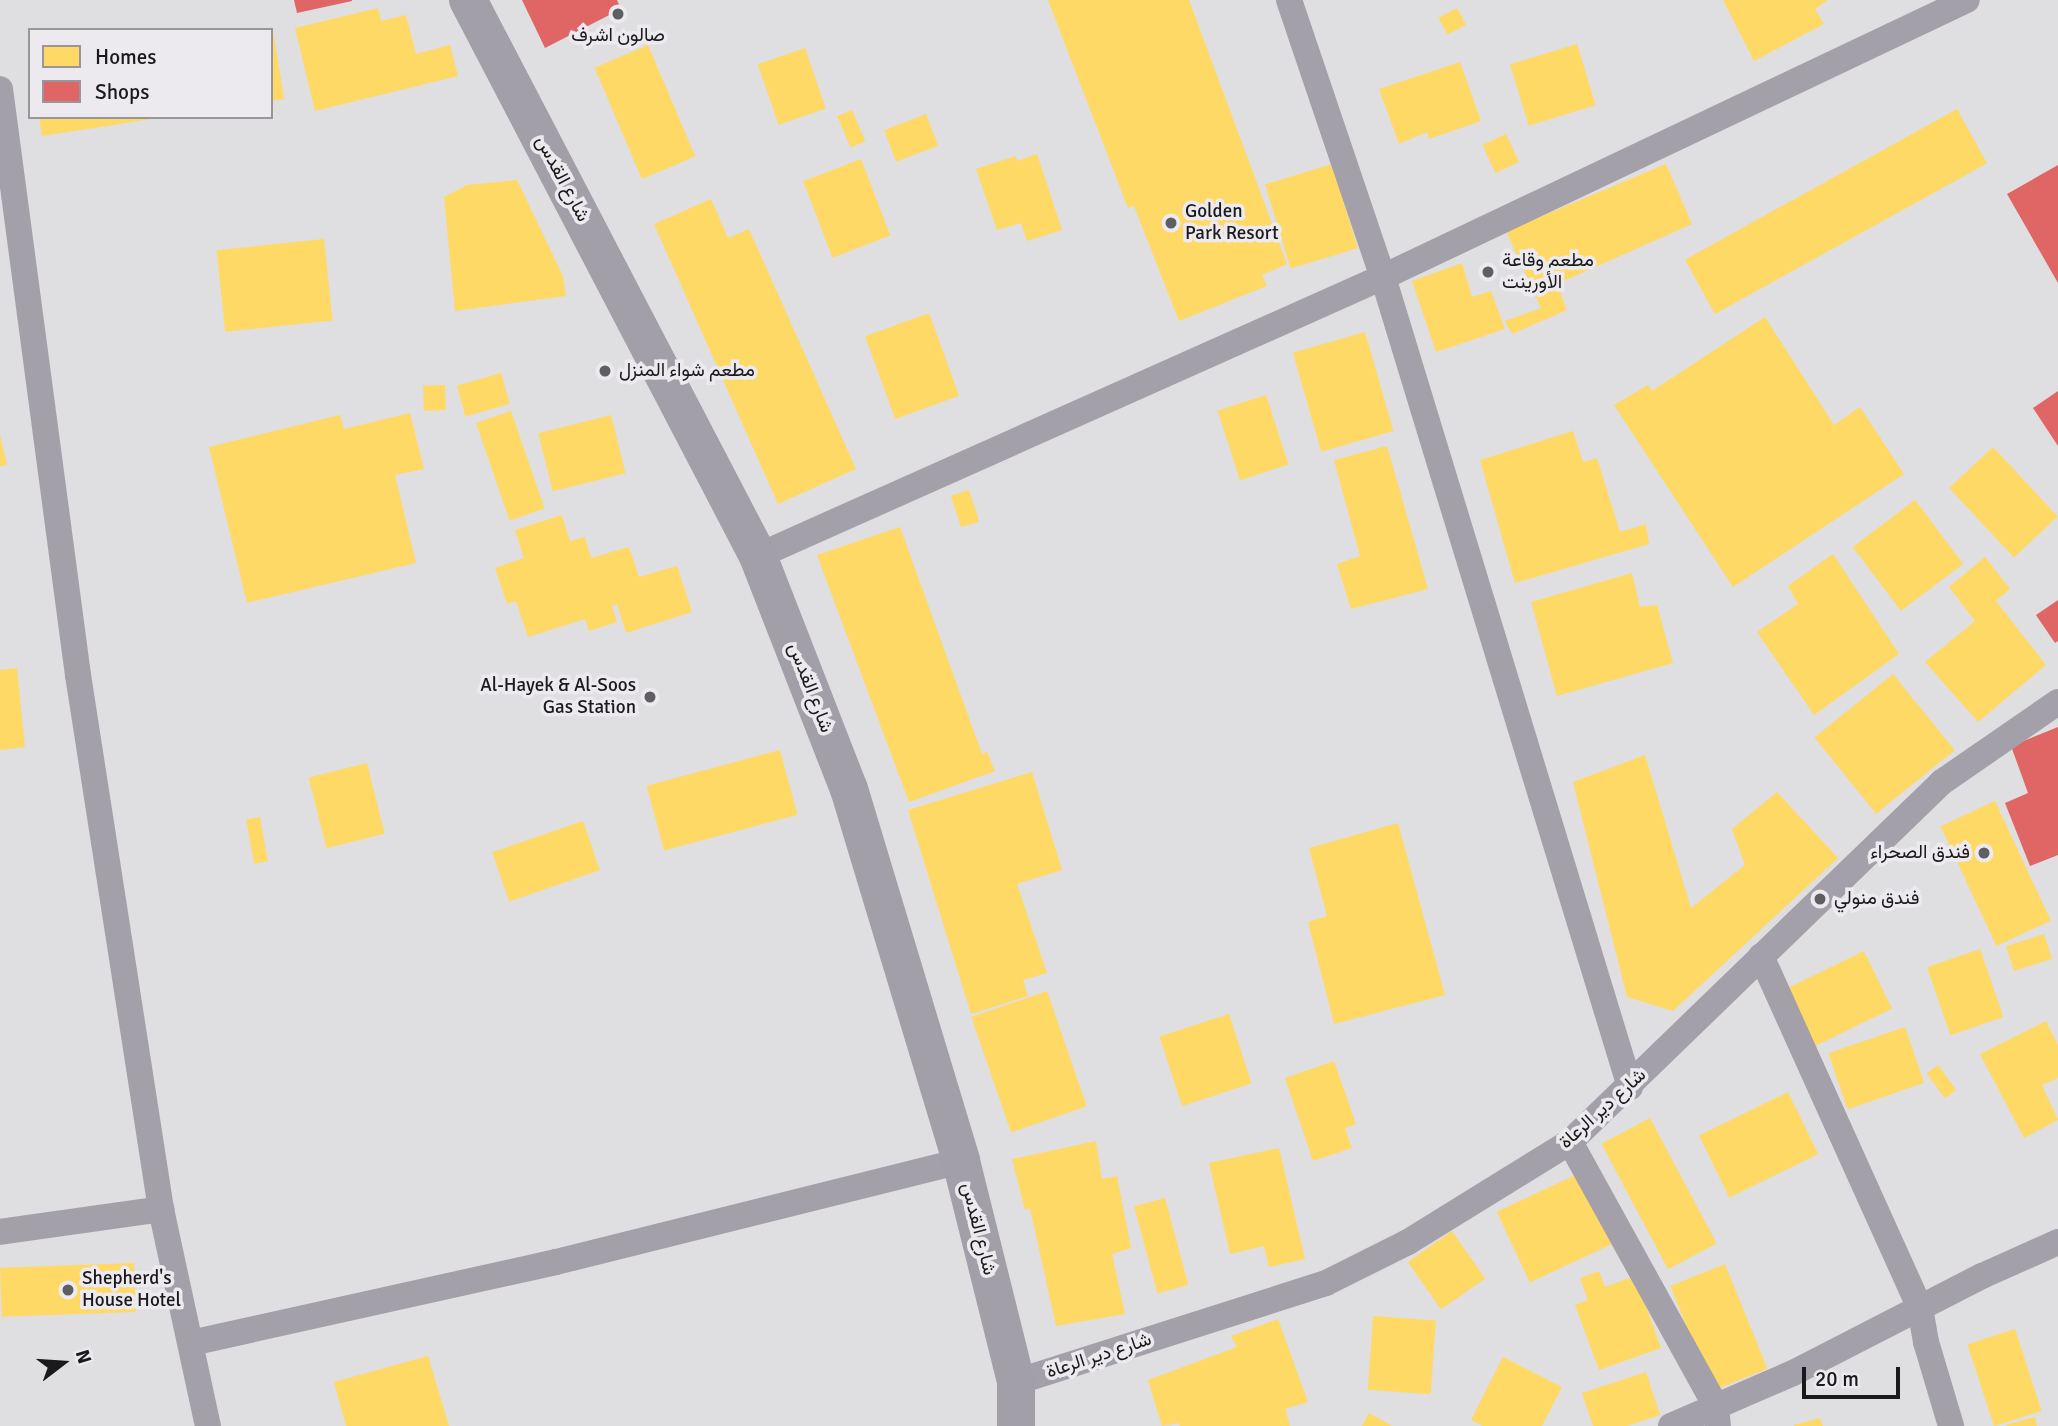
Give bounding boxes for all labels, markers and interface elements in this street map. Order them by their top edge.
marker: صالون اشرف [610,6,626,22]
place label: صالون اشرف [571,25,665,47]
legend [28,28,273,119]
text: Homes [95,44,157,70]
text: Shops [95,79,149,105]
street label: شارع القدس [530,132,594,226]
place label: Golden Park Resort [1185,201,1279,245]
marker: Golden Park Resort [1163,215,1179,231]
place label: مطعم وقاعة الأورينت [1502,250,1594,294]
marker: مطعم وقاعة الأورينت [1480,264,1496,280]
place label: مطعم شواء المنزل [619,360,755,382]
marker: مطعم شواء المنزل [597,363,613,379]
street label: شارع القدس [782,640,838,736]
place label: Al-Hayek & Al-Soos Gas Station [480,675,636,719]
marker: Al-Hayek & Al-Soos Gas Station [642,689,658,705]
place label: فندق الصحراء [1870,842,1970,864]
marker: فندق الصحراء [1976,845,1992,861]
place label: فندق منولي [1834,888,1919,910]
marker: فندق منولي [1812,891,1828,907]
street label: شارع دير الرعاة [1555,1064,1651,1154]
street label: شارع القدس [956,1181,1000,1277]
place label: Shepherd's House Hotel [82,1268,181,1312]
marker: Shepherd's House Hotel [60,1282,76,1298]
north arrow [28,1328,98,1398]
street label: شارع دير الرعاة [1044,1328,1154,1384]
text: N [70,1347,96,1367]
scale bar [1806,1352,1904,1396]
text: 20 m [1815,1366,1859,1392]

